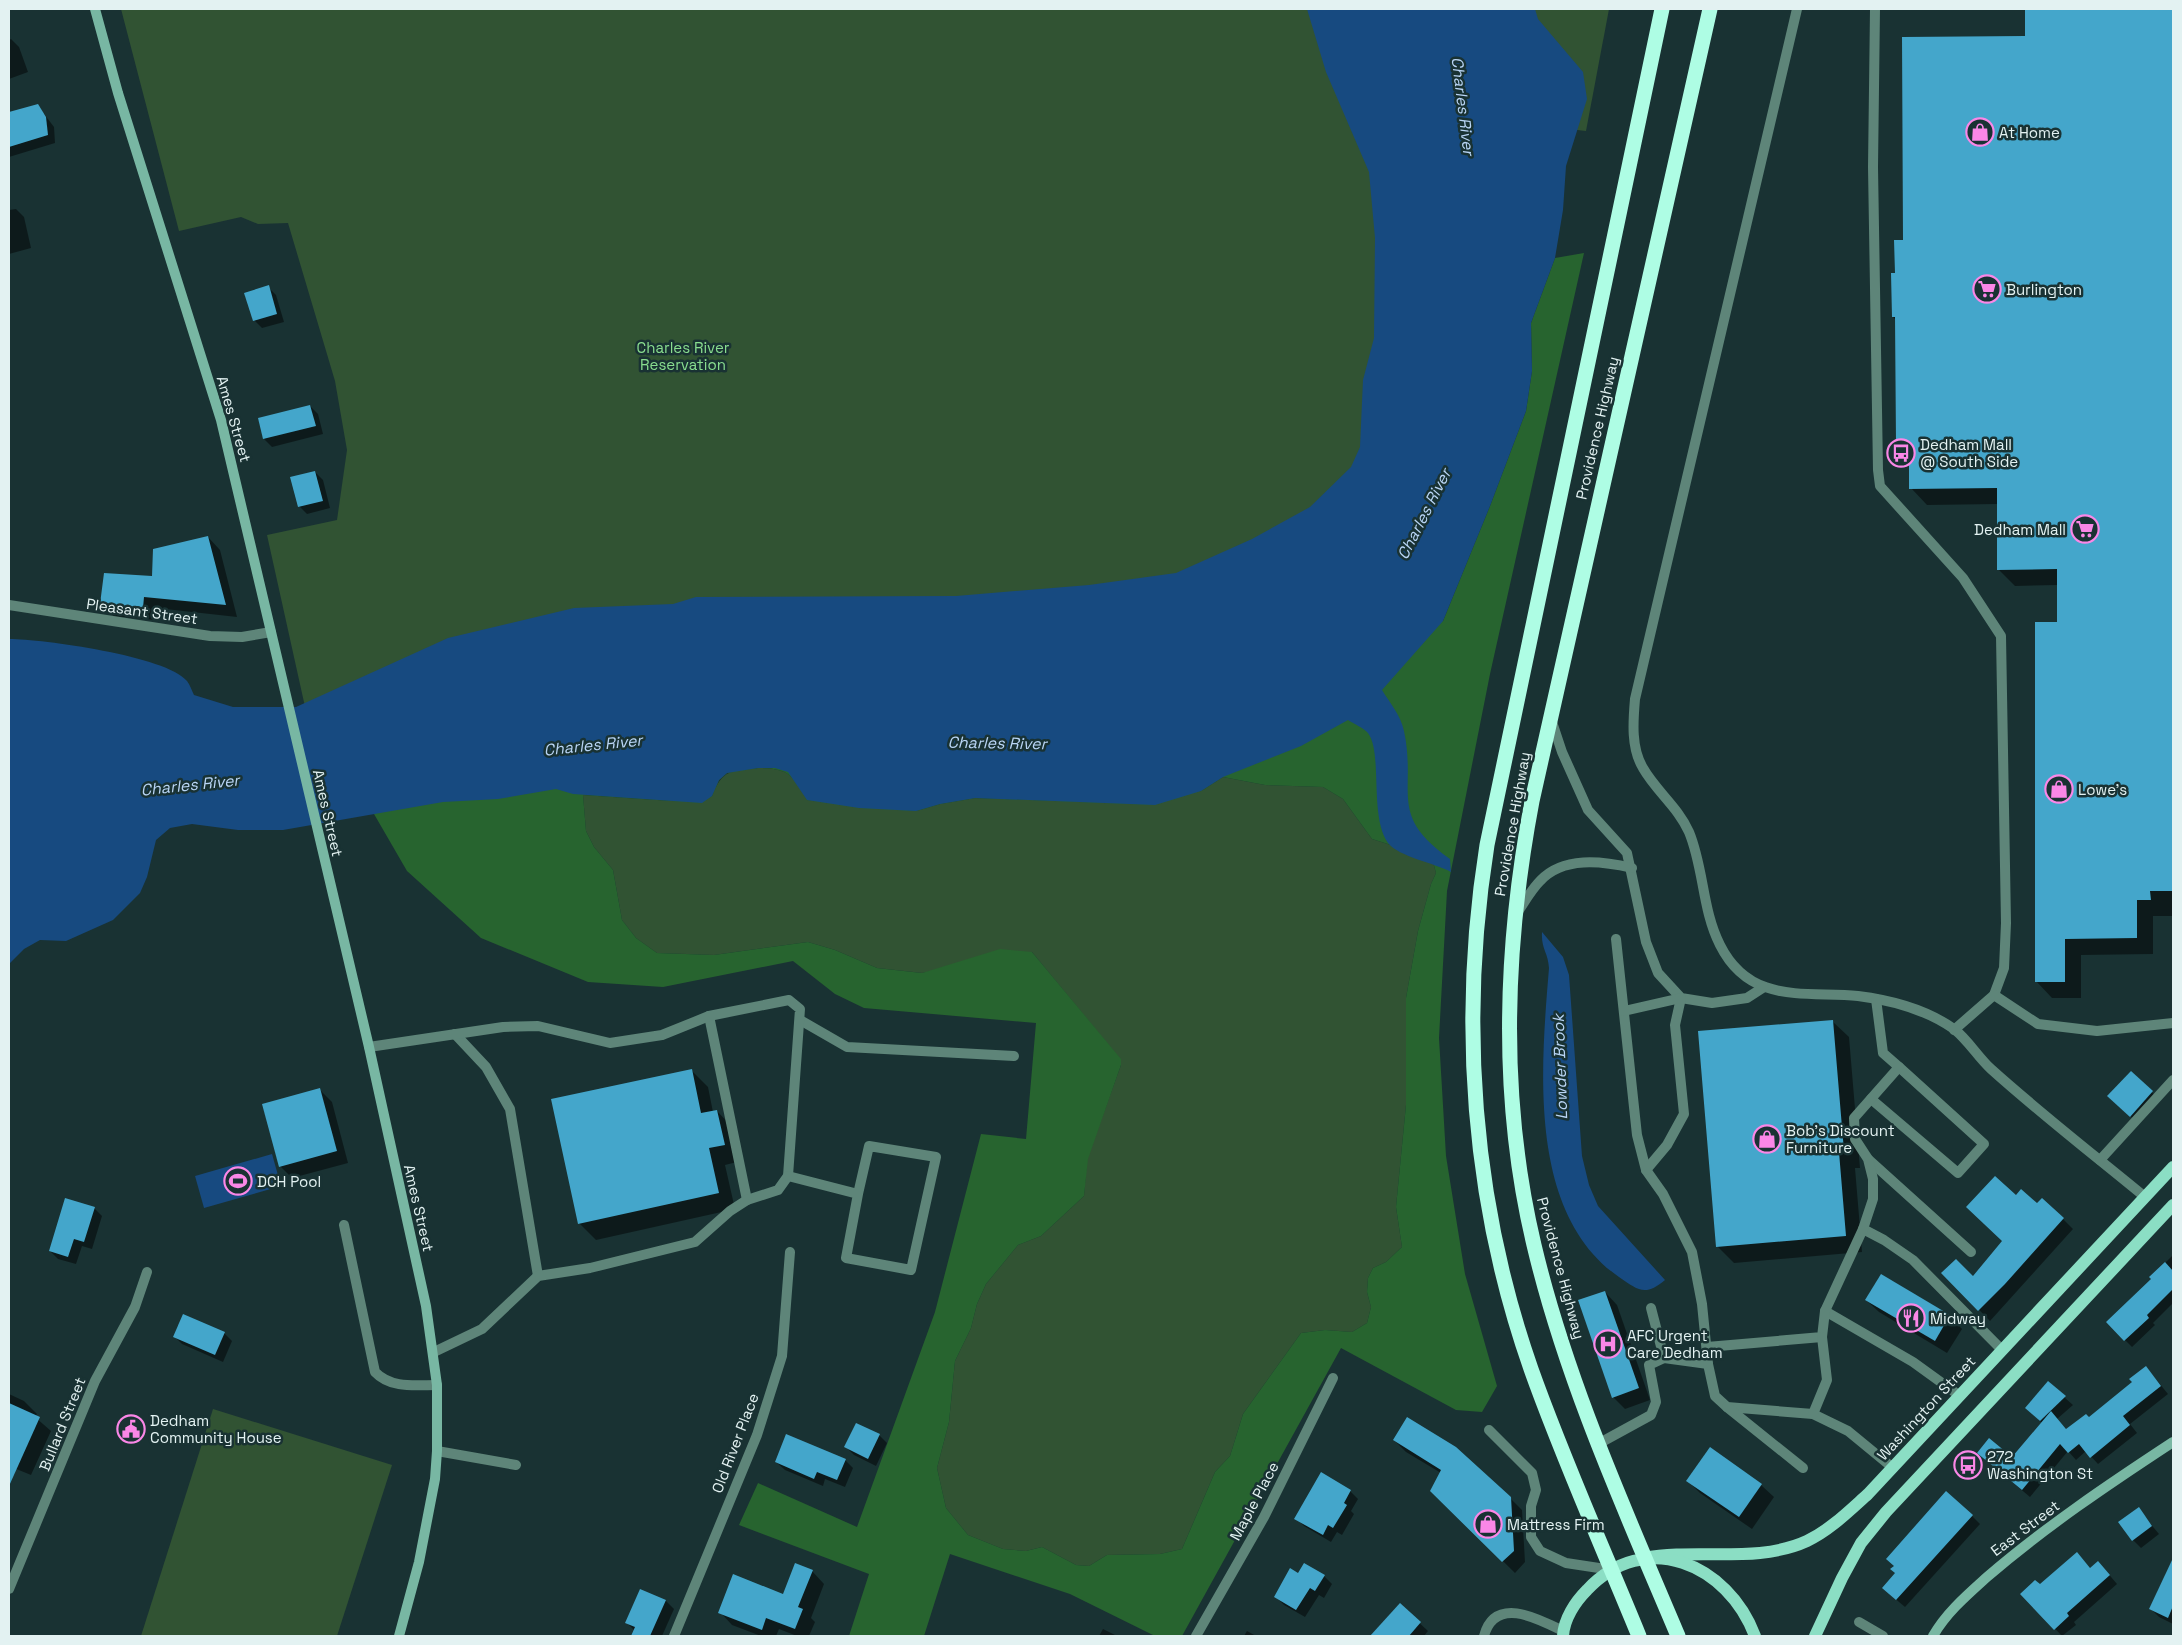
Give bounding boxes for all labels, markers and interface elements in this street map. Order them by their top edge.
water label: Charles River [1447,56,1480,158]
shop icon: At Home [1965,117,1995,147]
place label: At Home [1999,123,2060,142]
supermarket icon: Burlington [1972,274,2002,304]
place label: Burlington [2006,280,2082,299]
park label: Charles River Reservation [637,338,730,374]
street label: Providence Highway [1571,355,1623,501]
street label: Ames Street [213,374,255,464]
place label: Dedham Mall @ South Side [1920,435,2018,471]
bus stop icon: Dedham Mall @ South Side [1886,438,1916,468]
water label: Charles River [1392,463,1457,563]
supermarket icon: Dedham Mall [2070,514,2100,544]
place label: Dedham Mall [1974,520,2066,539]
street label: Pleasant Street [85,594,199,628]
water label: Charles River [543,729,645,761]
water label: Charles River [947,732,1049,754]
street label: Providence Highway [1490,750,1534,898]
street label: Ames Street [309,768,347,859]
water label: Charles River [140,769,242,801]
shop icon: Lowe's [2044,774,2074,804]
place label: Lowe's [2078,780,2127,799]
water label: Lowder Brook [1548,1011,1572,1120]
place label: Bob's Discount Furniture [1786,1121,1895,1157]
shop icon: Bob's Discount Furniture [1752,1124,1782,1154]
street label: Ames Street [400,1163,438,1254]
sports icon: DCH Pool [223,1166,253,1196]
place label: DCH Pool [257,1172,321,1191]
street label: Providence Highway [1533,1195,1589,1341]
restaurant icon: Midway [1896,1303,1926,1333]
place label: Midway [1930,1309,1986,1328]
place label: AFC Urgent Care Dedham [1627,1326,1723,1362]
hospital icon: AFC Urgent Care Dedham [1593,1329,1623,1359]
street label: Washington Street [1873,1352,1979,1464]
street label: Bullard Street [34,1374,90,1474]
street label: Old River Place [707,1390,763,1496]
place label: Dedham Community House [150,1411,282,1447]
public building icon: Dedham Community House [116,1414,146,1444]
place label: 272 Washington St [1987,1447,2093,1483]
bus stop icon: 272 Washington St [1953,1450,1983,1480]
street label: Maple Place [1225,1458,1283,1544]
street label: East Street [1987,1496,2063,1560]
shop icon: Mattress Firm [1473,1509,1503,1539]
place label: Mattress Firm [1507,1515,1605,1534]

